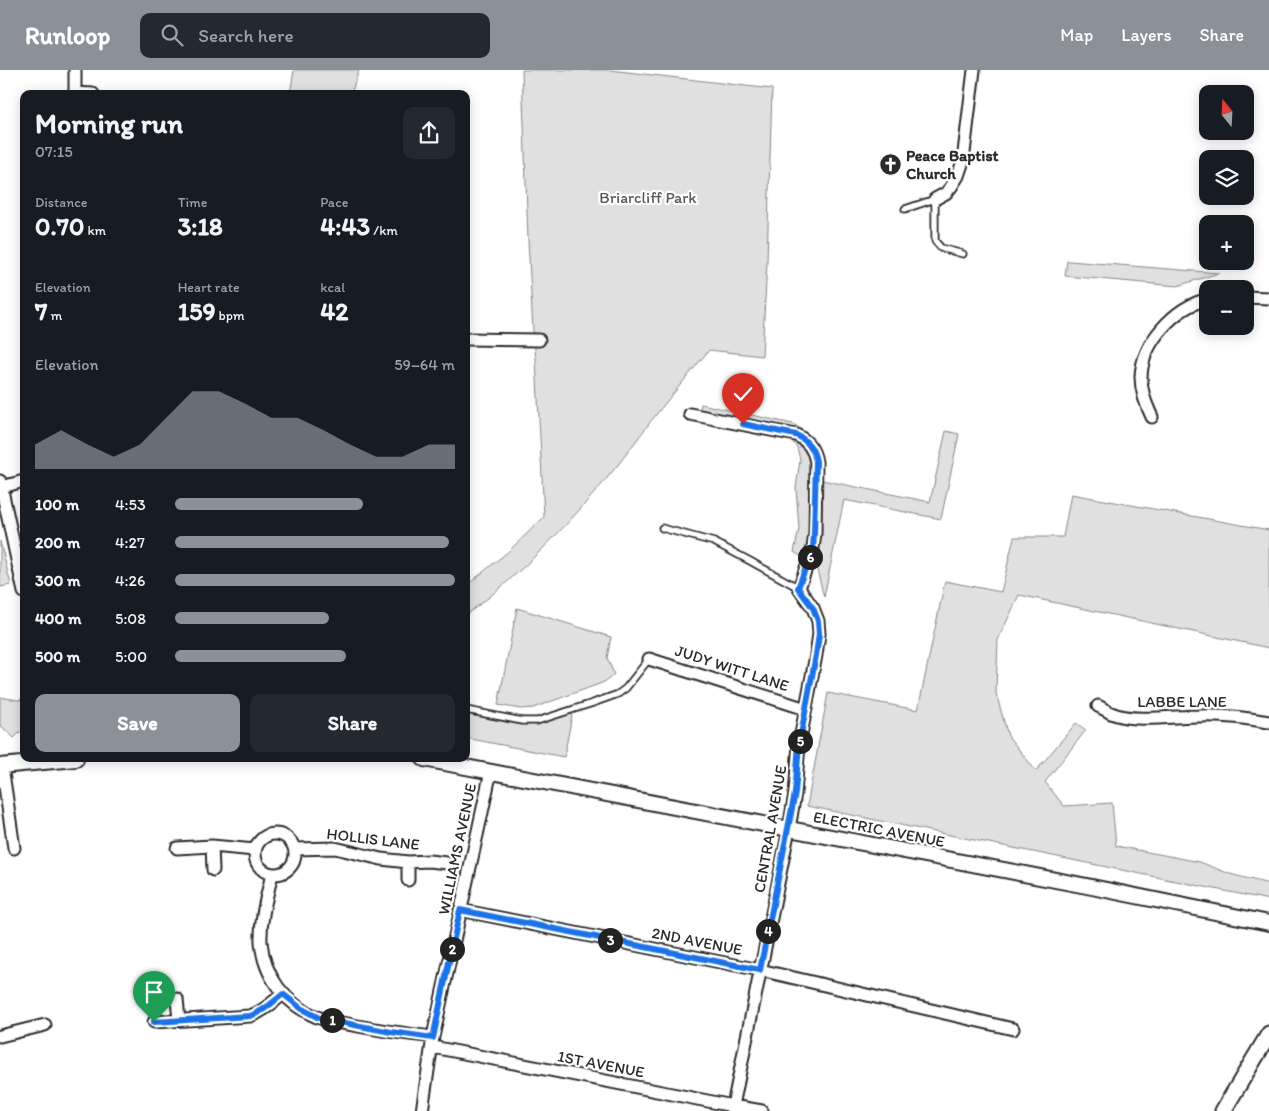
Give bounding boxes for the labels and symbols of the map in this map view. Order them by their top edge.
north arrow [1199,85,1254,140]
place label: Peace Baptist Church [906,146,999,183]
church icon: Peace Baptist Church [878,152,902,176]
park label: Briarcliff Park [599,188,697,207]
pin [722,373,764,424]
pin: 6 [798,544,822,570]
street label: JUDY WITT LANE [673,641,792,695]
street label: LABBE LANE [1137,692,1227,711]
pin: 5 [788,728,812,754]
street label: CENTRAL AVENUE [749,764,791,894]
street label: WILLIAMS AVENUE [434,781,480,917]
street label: ELECTRIC AVENUE [812,807,947,851]
street label: HOLLIS LANE [325,824,421,854]
pin: 4 [756,918,780,944]
street label: 2ND AVENUE [650,923,744,959]
pin: 3 [598,928,622,952]
pin: 2 [440,936,464,962]
pin [133,971,175,1022]
pin: 1 [320,1008,344,1032]
street label: 1ST AVENUE [556,1046,646,1082]

